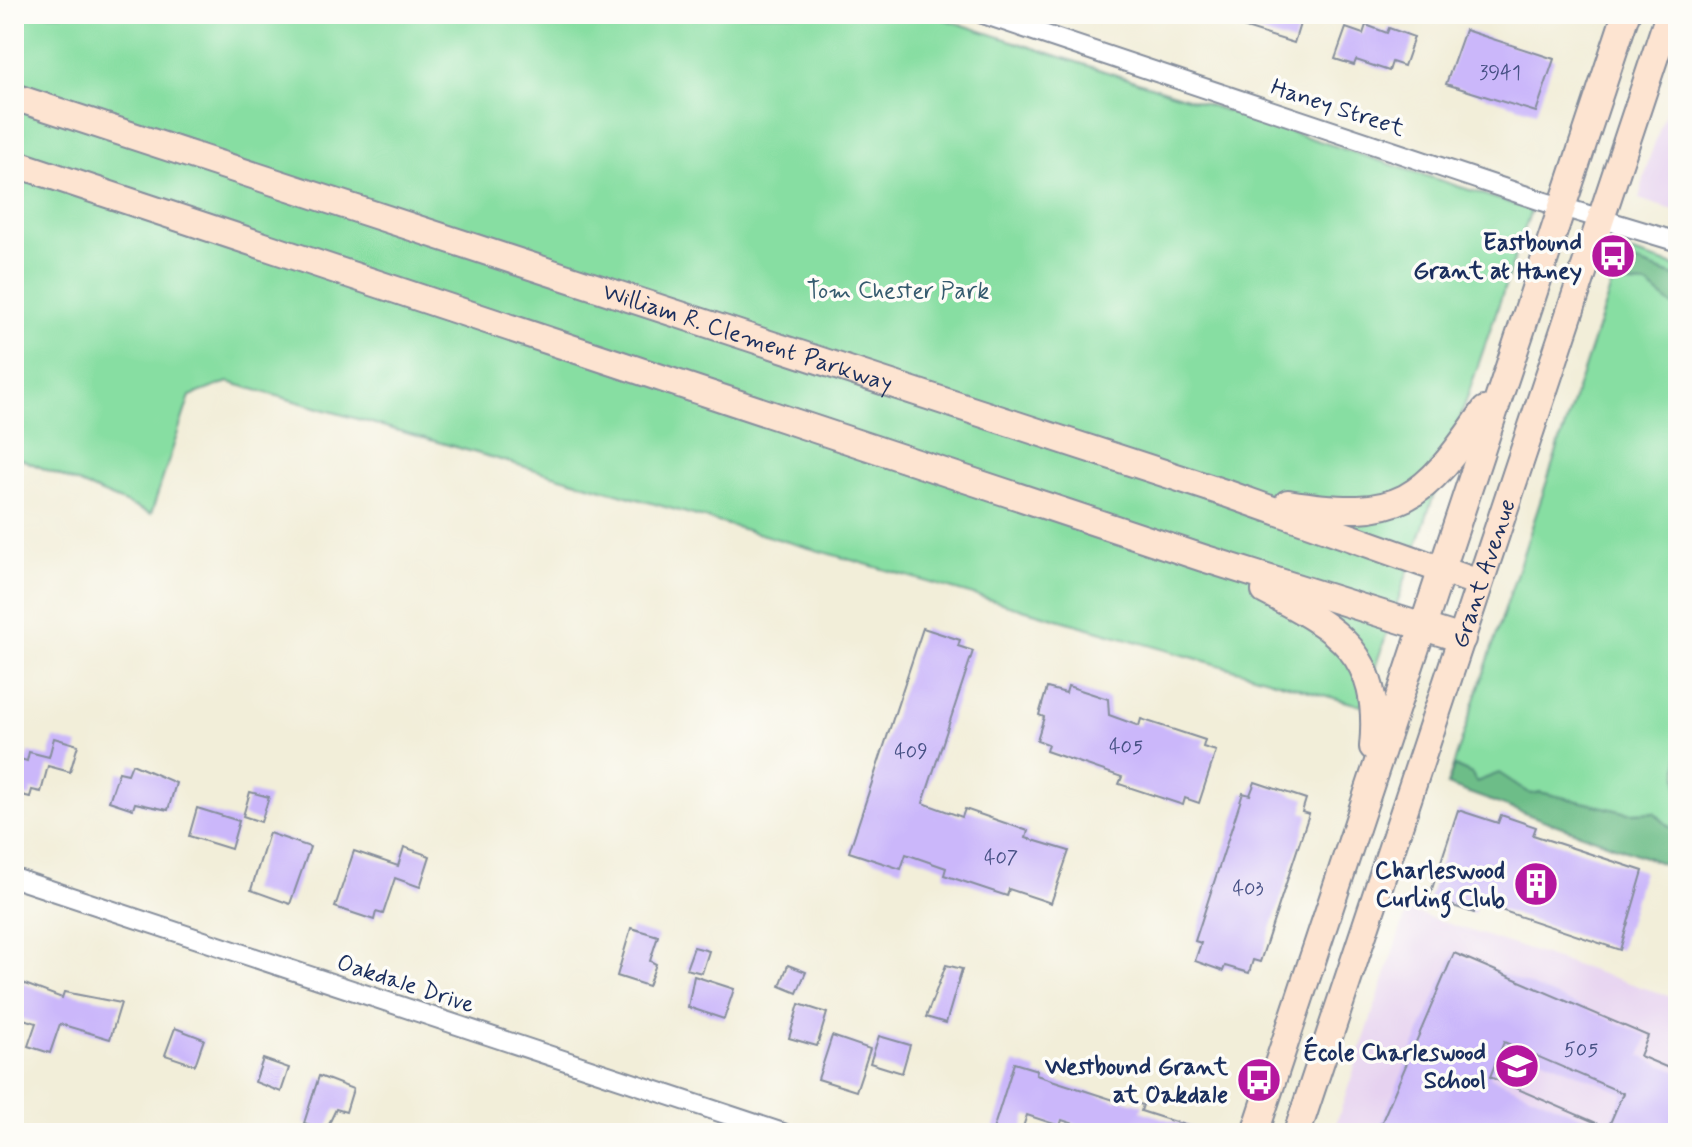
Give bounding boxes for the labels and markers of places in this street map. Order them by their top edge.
place label: Eastbound Grant at Haney [1413,228,1582,287]
bus stop icon: Eastbound Grant at Haney [1589,232,1637,280]
place label: Charleswood Curling Club [1375,856,1505,918]
building icon: Charleswood Curling Club [1512,860,1560,908]
place label: École Charleswood School [1303,1036,1486,1097]
school or university icon: École Charleswood School [1493,1042,1541,1090]
place label: Westbound Grant at Oakdale [1044,1052,1229,1111]
bus stop icon: Westbound Grant at Oakdale [1235,1056,1283,1104]

